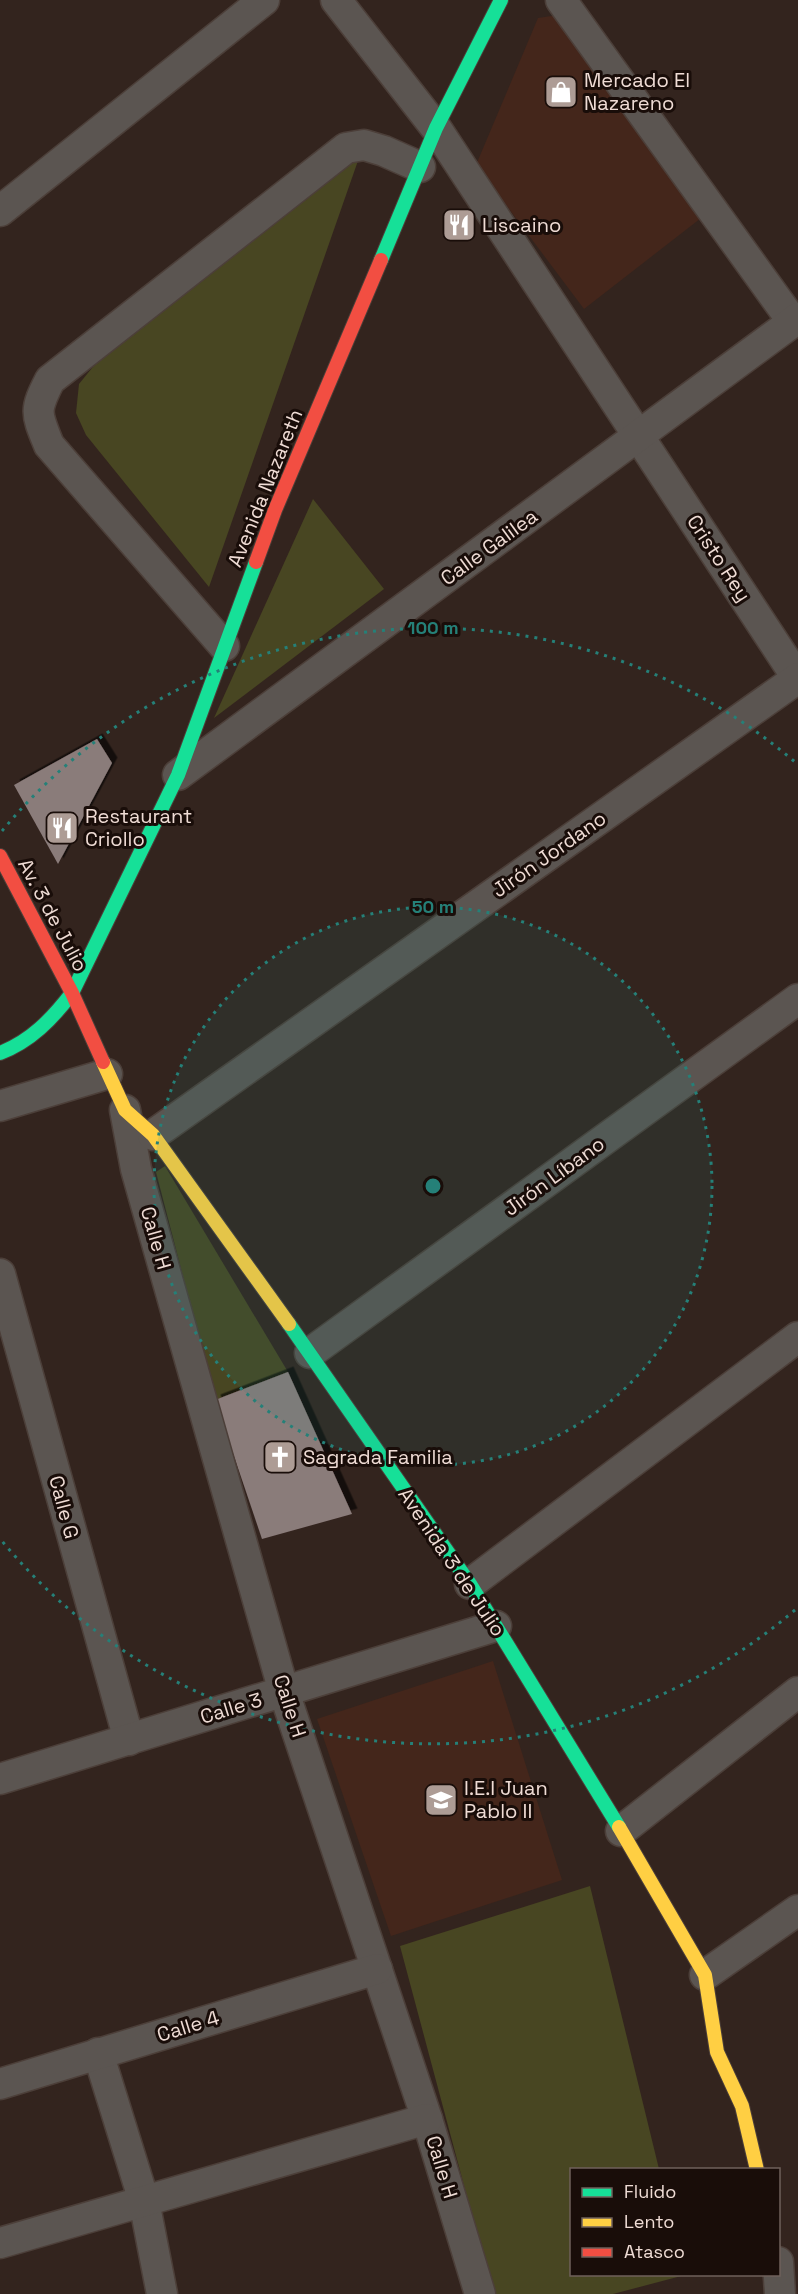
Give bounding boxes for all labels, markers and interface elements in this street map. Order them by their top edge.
place label: Mercado El Nazareno [584,67,690,116]
shop icon: Mercado El Nazareno [543,74,579,110]
restaurant icon: Liscaino [441,207,477,243]
place label: Liscaino [482,212,561,238]
street label: Avenida Nazareth [222,405,308,571]
street label: Calle Galilea [435,503,543,591]
street label: Cristo Rey [681,510,757,606]
text: 100 m [407,616,459,639]
place label: Restaurant Criollo [85,803,192,852]
street label: Jirón Jordano [487,805,611,903]
restaurant icon: Restaurant Criollo [44,810,80,846]
street label: Av. 3 de Julio [12,854,94,976]
text: 50 m [412,895,454,918]
street label: Jirón Líbano [498,1131,610,1221]
centre of rings [423,1176,443,1196]
street label: Calle H [135,1204,177,1272]
church icon: Sagrada Familia [262,1439,298,1475]
place label: Sagrada Familia [303,1444,453,1470]
street label: Calle G [43,1473,85,1541]
street label: Avenida 3 de Julio [393,1483,511,1641]
street label: Calle H [268,1671,312,1741]
street label: Calle 3 [197,1686,265,1730]
place label: I.E.I Juan Pablo II [464,1775,548,1824]
school or university icon: I.E.I Juan Pablo II [423,1782,459,1818]
street label: Calle 4 [154,2004,222,2048]
street label: Calle H [420,2132,464,2202]
legend [570,2168,780,2276]
text: Fluido [624,2180,676,2203]
text: Lento [624,2210,674,2233]
text: Atasco [624,2240,685,2263]

